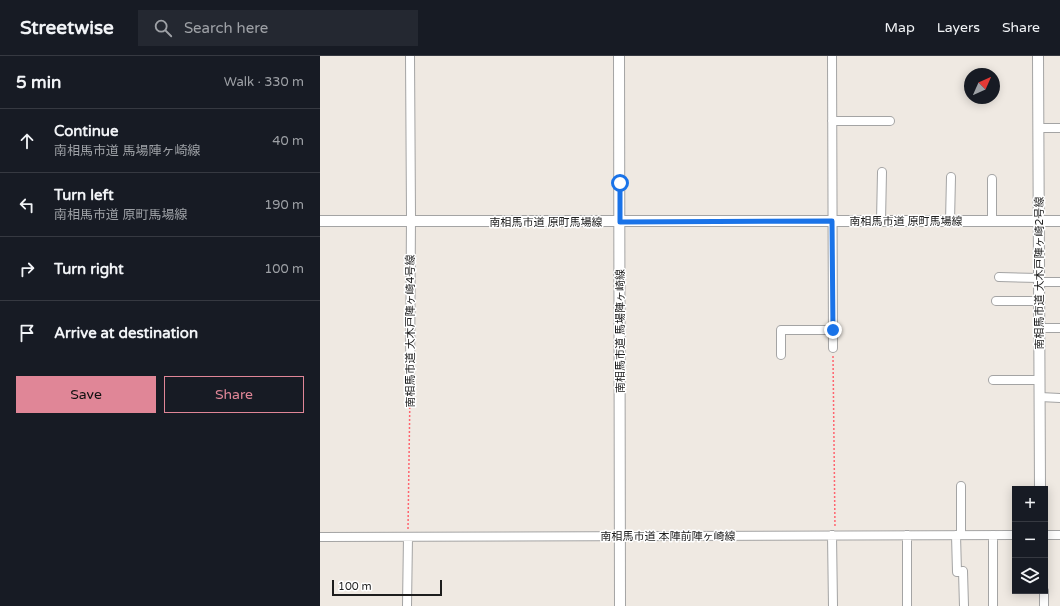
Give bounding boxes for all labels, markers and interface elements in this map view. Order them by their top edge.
search box [138,10,418,46]
text: Streetwise [20,17,114,39]
icon: search [152,17,174,39]
text: Search here [184,19,268,37]
text: Map [885,19,915,36]
text: Layers [937,19,980,36]
text: Share [1002,19,1040,36]
north arrow [964,68,1000,104]
text: 5 min [16,72,61,93]
text: Walk · 330 m [224,74,304,90]
text: Continue [54,122,118,140]
icon: ahead [16,130,38,152]
text: 40 m [272,133,304,149]
text: 南相馬市道 馬場陣ヶ崎線 [54,143,200,159]
route start [611,174,629,192]
text: Turn left [54,186,114,204]
icon: left [16,194,38,216]
text: 190 m [264,197,304,213]
street label: 南相馬市道 大木戸陣ヶ崎2号線 [1033,197,1046,349]
text: 南相馬市道 原町馬場線 [54,207,187,223]
street label: 南相馬市道 原町馬場線 [850,215,962,228]
street label: 南相馬市道 原町馬場線 [490,216,602,229]
street label: 南相馬市道 大木戸陣ヶ崎4号線 [404,255,417,407]
icon: right [16,258,38,280]
text: Turn right [54,260,124,278]
text: 100 m [264,261,304,277]
street label: 南相馬市道 馬場陣ヶ崎線 [614,269,627,393]
route end [824,321,842,339]
icon: arrive [16,322,38,344]
text: Arrive at destination [54,324,198,342]
button: Save [16,376,156,413]
button: Share [164,376,304,413]
map controls [1012,486,1048,594]
button: + [1012,486,1048,522]
button: − [1012,522,1048,558]
street label: 南相馬市道 本陣前陣ヶ崎線 [601,530,735,543]
button: layers [1012,558,1048,594]
scale bar [332,578,442,597]
text: 100 m [338,580,372,593]

